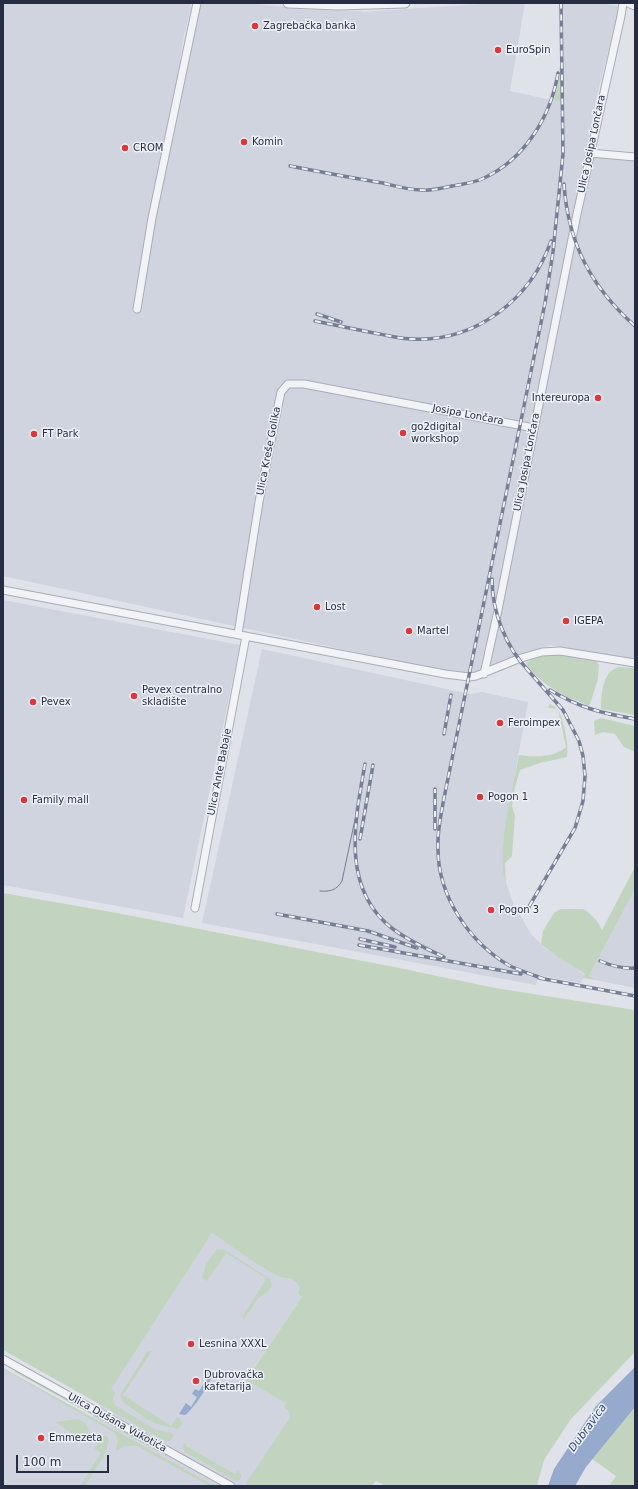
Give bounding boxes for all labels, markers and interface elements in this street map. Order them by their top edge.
place label: Zagrebačka banka [263,20,356,32]
marker: Zagrebačka banka [250,21,260,31]
place label: EuroSpin [506,44,550,56]
marker: EuroSpin [493,45,503,55]
street label: Ulica Josipa Lončara [576,94,608,194]
place label: Komin [252,136,283,148]
marker: Komin [239,137,249,147]
place label: CROM [133,142,163,154]
marker: CROM [120,143,130,153]
place label: Intereuropa [532,392,590,404]
marker: Intereuropa [593,393,603,403]
street label: Josipa Lončara [431,402,505,428]
street label: Ulica Kreše Golika [255,406,283,496]
street label: Ulica Josipa Lončara [512,412,542,512]
place label: go2digital workshop [411,421,461,444]
place label: FT Park [42,428,78,440]
marker: go2digital workshop [398,428,408,438]
marker: FT Park [29,429,39,439]
place label: Lost [325,601,346,613]
marker: Lost [312,602,322,612]
place label: IGEPA [574,615,603,627]
marker: IGEPA [561,616,571,626]
place label: Martel [417,625,449,637]
marker: Martel [404,626,414,636]
place label: Pevex centralno skladište [142,684,222,708]
marker: Pevex centralno skladište [129,691,139,701]
place label: Pevex [41,696,71,708]
marker: Pevex [28,697,38,707]
place label: Feroimpex [508,717,560,729]
marker: Feroimpex [495,718,505,728]
street label: Ulica Ante Babaje [206,727,234,817]
place label: Pogon 1 [488,791,528,803]
marker: Pogon 1 [475,792,485,802]
place label: Family mall [32,794,89,806]
marker: Family mall [19,795,29,805]
place label: Pogon 3 [499,904,539,916]
marker: Pogon 3 [486,905,496,915]
place label: Lesnina XXXL [199,1338,267,1350]
marker: Lesnina XXXL [186,1339,196,1349]
place label: Dubrovačka kafetarija [204,1369,264,1392]
marker: Dubrovačka kafetarija [191,1376,201,1386]
street label: Ulica Dušana Vukotića [66,1391,168,1455]
water label: Dubravica [566,1401,610,1455]
place label: Emmezeta [49,1432,102,1444]
marker: Emmezeta [36,1433,46,1443]
scale bar [18,1447,111,1473]
text: 100 m [23,1455,61,1469]

